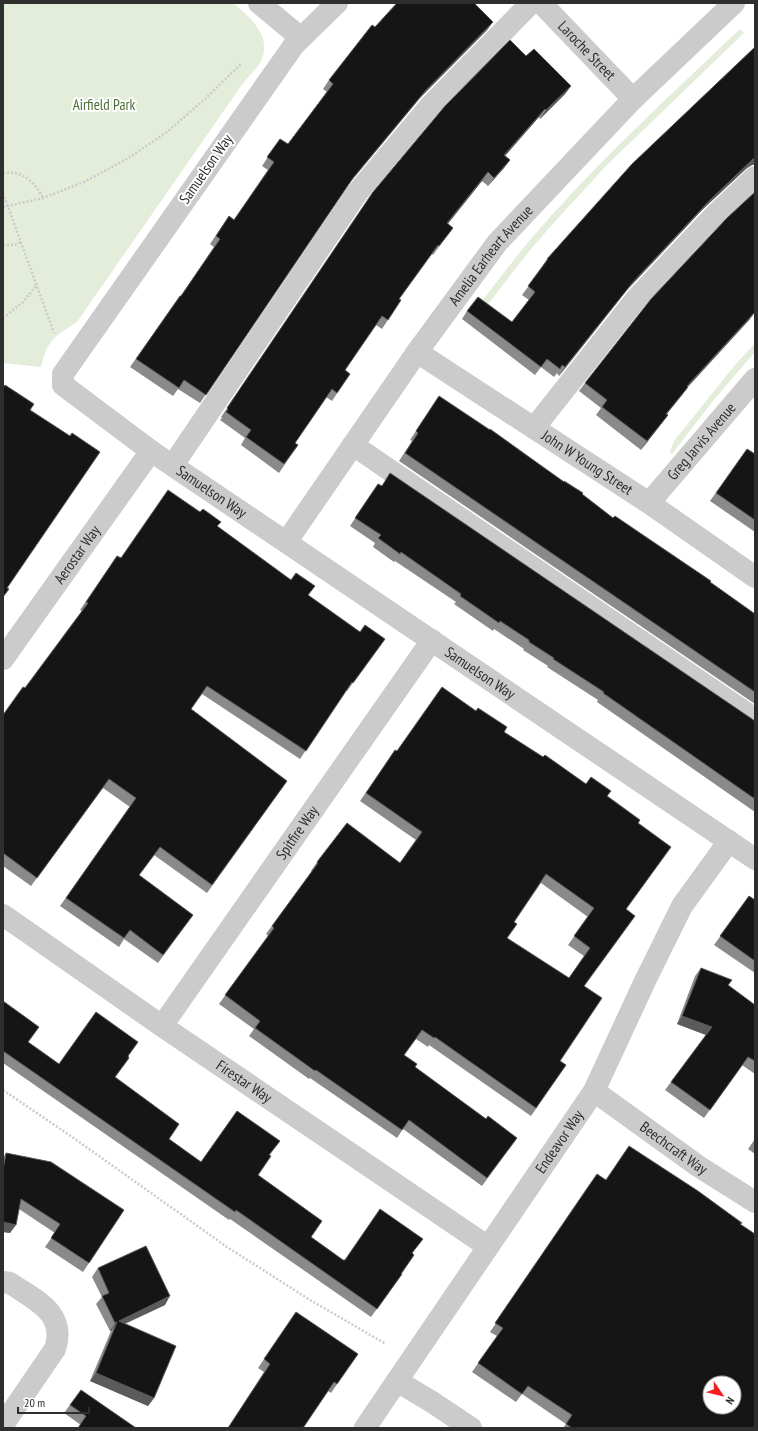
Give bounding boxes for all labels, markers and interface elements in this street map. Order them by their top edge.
street label: Laroche Street [554,17,620,84]
park label: Airfield Park [73,95,136,114]
street label: Samuelson Way [175,130,237,207]
street label: Amelia Earheart Avenue [444,201,537,309]
street label: Greg Jarvis Avenue [663,398,740,484]
street label: John W Young Street [537,425,637,499]
street label: Samuelson Way [173,461,251,522]
street label: Aerostar Way [50,521,104,587]
street label: Samuelson Way [441,642,519,703]
street label: Spitfire Way [271,801,322,863]
street label: Firestar Way [213,1056,276,1107]
street label: Endeavor Way [531,1106,587,1177]
street label: Beechcraft Way [636,1117,711,1179]
north arrow [702,1375,742,1415]
scale bar [18,1389,89,1415]
text: N [723,1394,738,1407]
text: 20 m [24,1395,45,1410]

